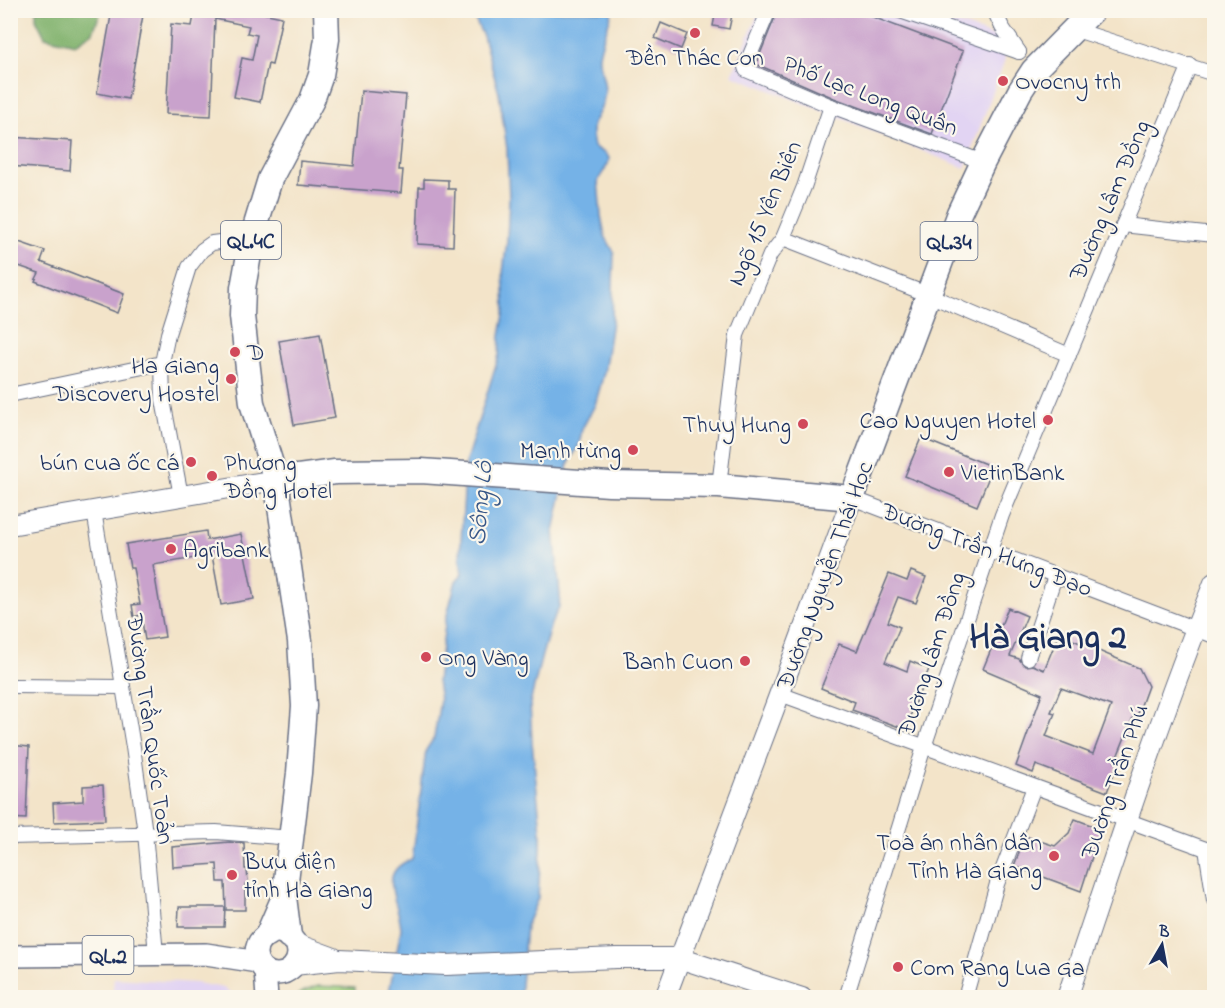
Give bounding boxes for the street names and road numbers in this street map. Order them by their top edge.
street label: Phố Lạc Long Quân [778,48,963,147]
street label: Đường Lâm Đồng [1061,115,1161,288]
street label: Ngõ 15 Yên Biên [720,136,813,292]
road number: QL.4C [221,221,281,259]
road number: QL.34 [920,222,978,260]
street label: Đường Nguyễn Thái Học [768,457,885,696]
street label: Đường Trần Hưng Đạo [874,495,1097,608]
street label: Đường Lâm Đồng [890,568,977,743]
street label: Đường Trần Quốc Toản [115,611,182,847]
street label: Đường Trần Phú [1073,700,1159,865]
road number: QL.2 [82,936,134,974]

